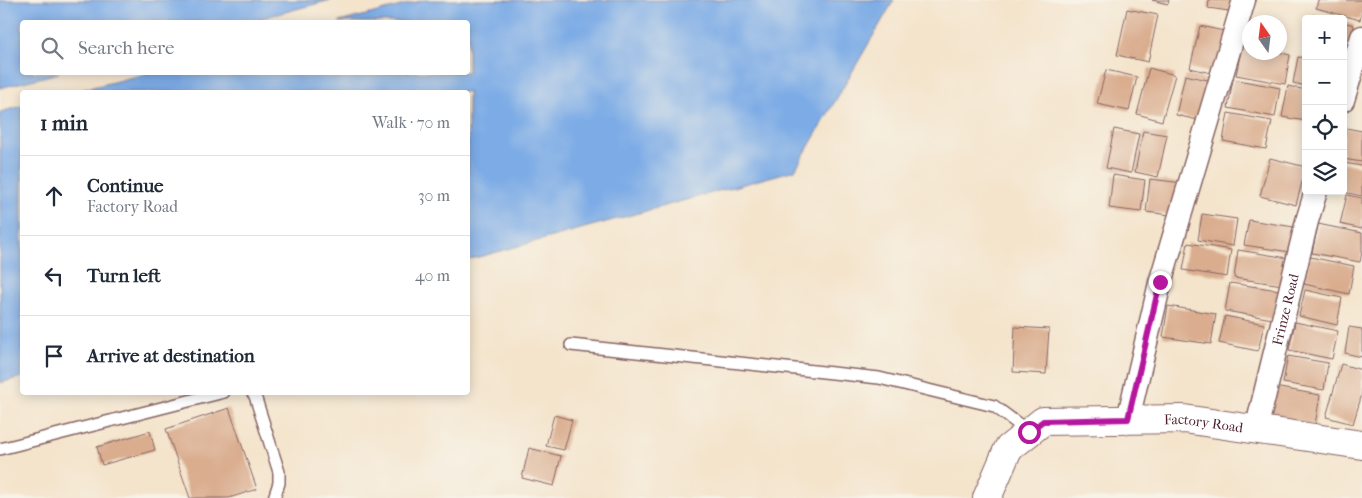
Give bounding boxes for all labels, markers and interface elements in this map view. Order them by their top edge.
north arrow [1242,15,1287,60]
map controls [1302,15,1347,195]
button: + [1302,15,1347,60]
search box [20,20,470,75]
icon: search [38,34,66,62]
text: Search here [78,37,174,59]
button: − [1302,60,1347,105]
button: locate [1302,105,1347,150]
text: 1 min [40,111,88,135]
text: Walk · 70 m [372,113,450,132]
button: layers [1302,150,1347,195]
text: Continue [87,175,163,197]
icon: ahead [40,182,68,210]
text: 30 m [418,186,450,205]
text: Factory Road [87,197,178,216]
icon: left [40,262,68,290]
text: Turn left [87,265,161,287]
text: 40 m [415,266,450,285]
route end [1149,271,1172,294]
street label: Frinze Road [1269,272,1303,347]
icon: arrive [40,342,68,370]
text: Arrive at destination [87,345,255,367]
street label: Factory Road [1164,411,1245,437]
route start [1018,421,1041,444]

